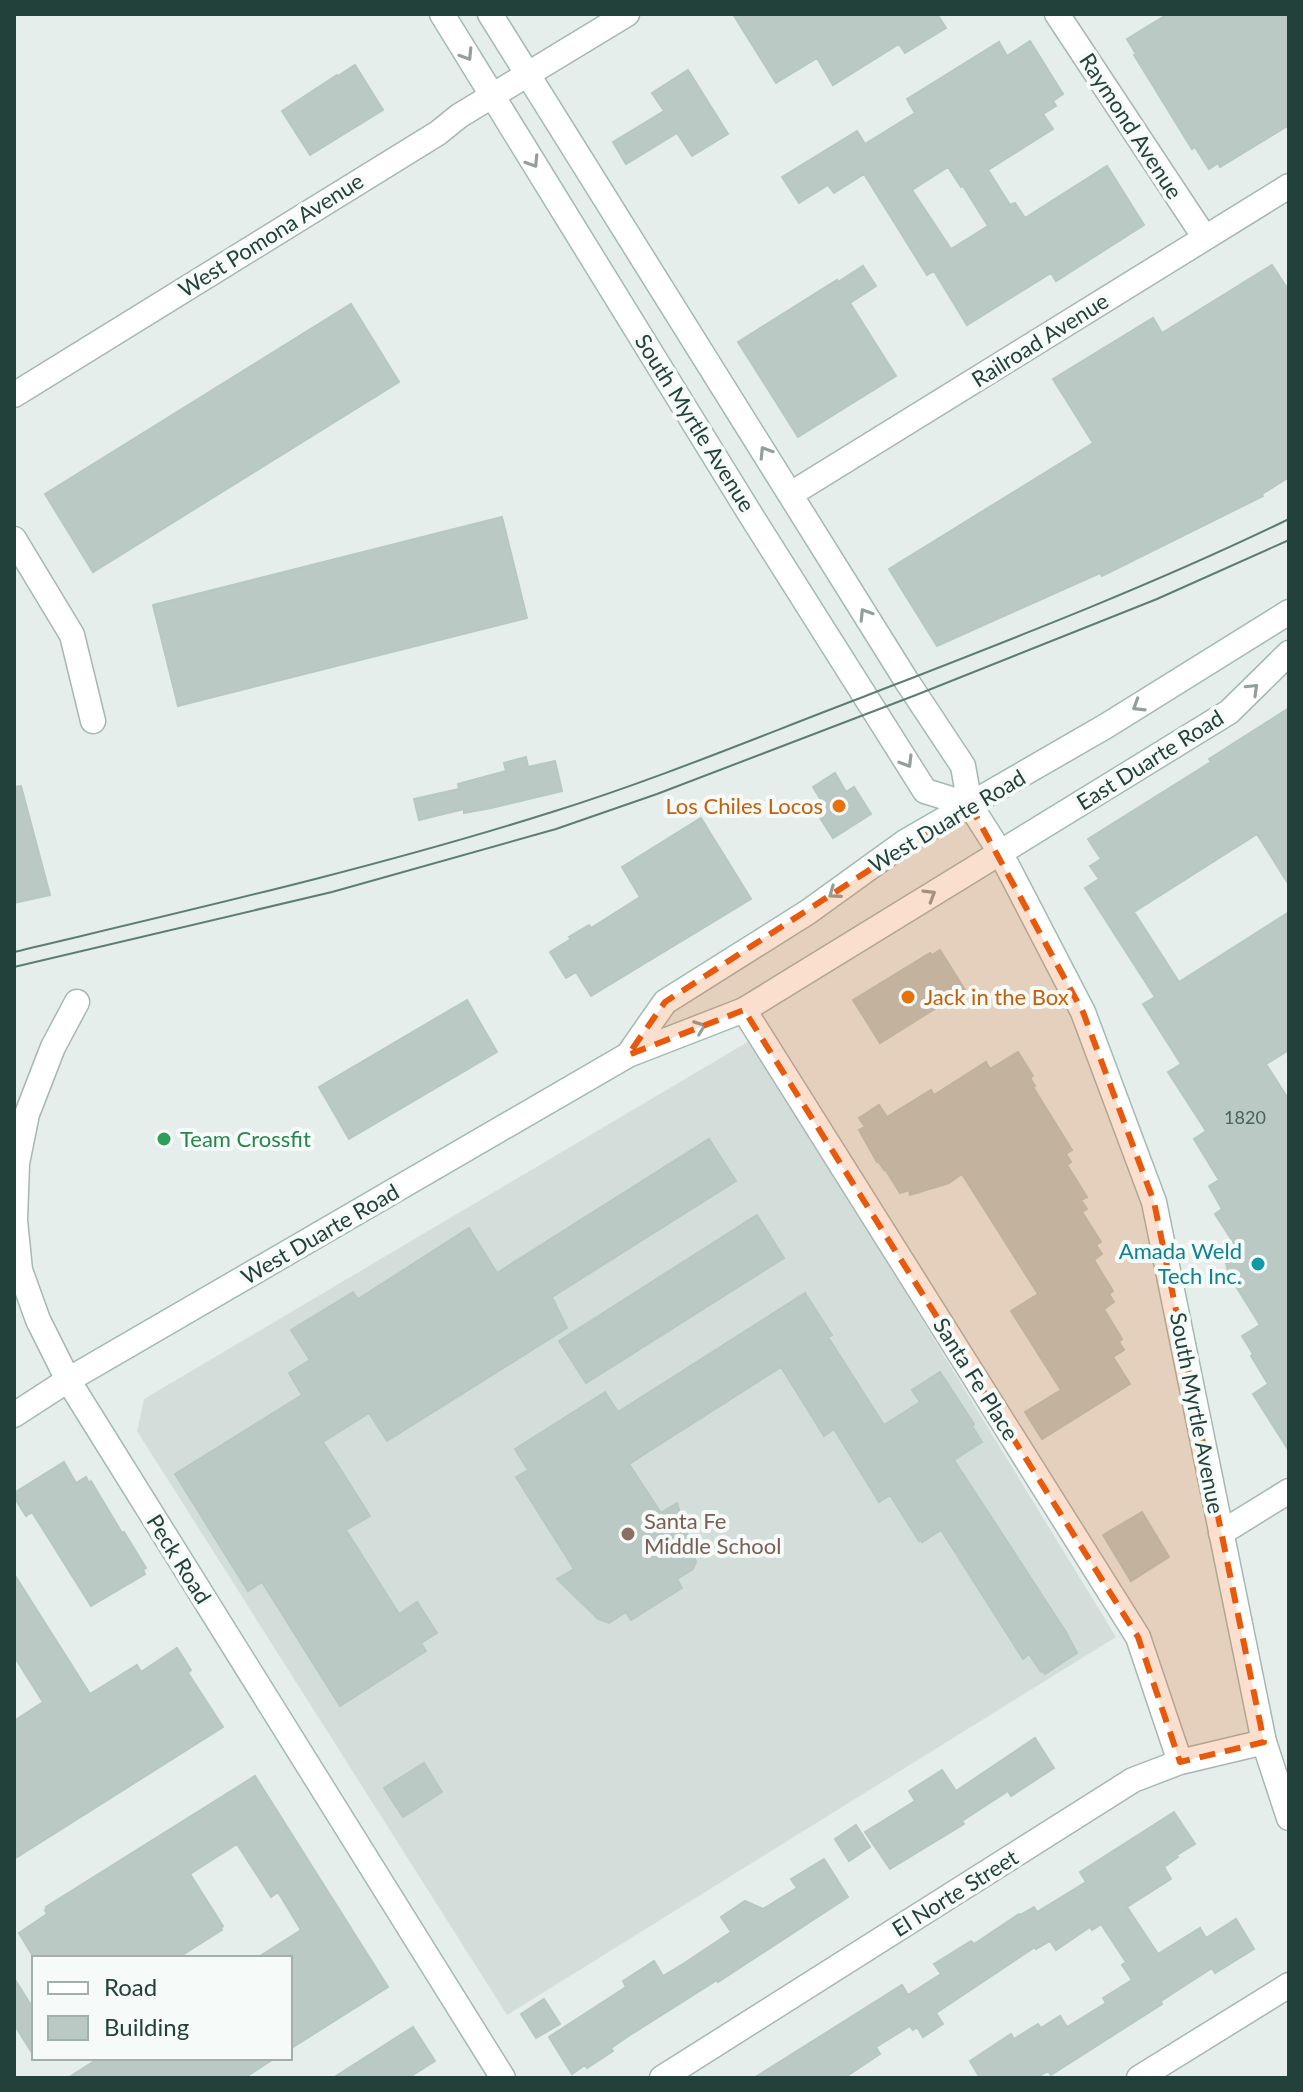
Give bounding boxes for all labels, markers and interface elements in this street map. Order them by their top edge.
one-way arrow [457,46,473,61]
street label: Raymond Avenue [1074,48,1189,204]
one-way arrow [524,153,539,168]
street label: West Pomona Avenue [173,167,368,302]
street label: Railroad Avenue [966,287,1113,392]
street label: South Myrtle Avenue [630,329,761,517]
one-way arrow [759,446,774,461]
one-way arrow [860,608,875,623]
one-way arrow [1244,683,1258,698]
one-way arrow [1132,697,1147,712]
street label: East Duarte Road [1071,704,1228,816]
one-way arrow [897,753,912,768]
street label: West Duarte Road [864,763,1030,878]
place label: Los Chiles Locos [665,792,823,819]
marker: Los Chiles Locos [830,797,848,815]
one-way arrow [829,883,843,898]
one-way arrow [921,889,936,905]
place label: Jack in the Box [924,983,1069,1010]
marker: Jack in the Box [899,988,917,1006]
one-way arrow [692,1020,706,1036]
house number: 1820 [1224,1106,1266,1128]
place label: Team Crossfit [180,1125,311,1152]
marker: Team Crossfit [155,1130,173,1148]
street label: West Duarte Road [236,1177,404,1290]
place label: Amada Weld Tech Inc. [1119,1237,1242,1289]
marker: Amada Weld Tech Inc. [1249,1255,1267,1273]
street label: South Myrtle Avenue [1165,1310,1230,1516]
street label: Santa Fe Place [928,1313,1025,1445]
place label: Santa Fe Middle School [644,1507,781,1559]
street label: Peck Road [141,1509,217,1608]
marker: Santa Fe Middle School [619,1525,637,1543]
street label: El Norte Street [887,1843,1023,1942]
legend [32,1956,292,2060]
text: Road [104,1972,157,2001]
text: Building [104,2012,189,2041]

